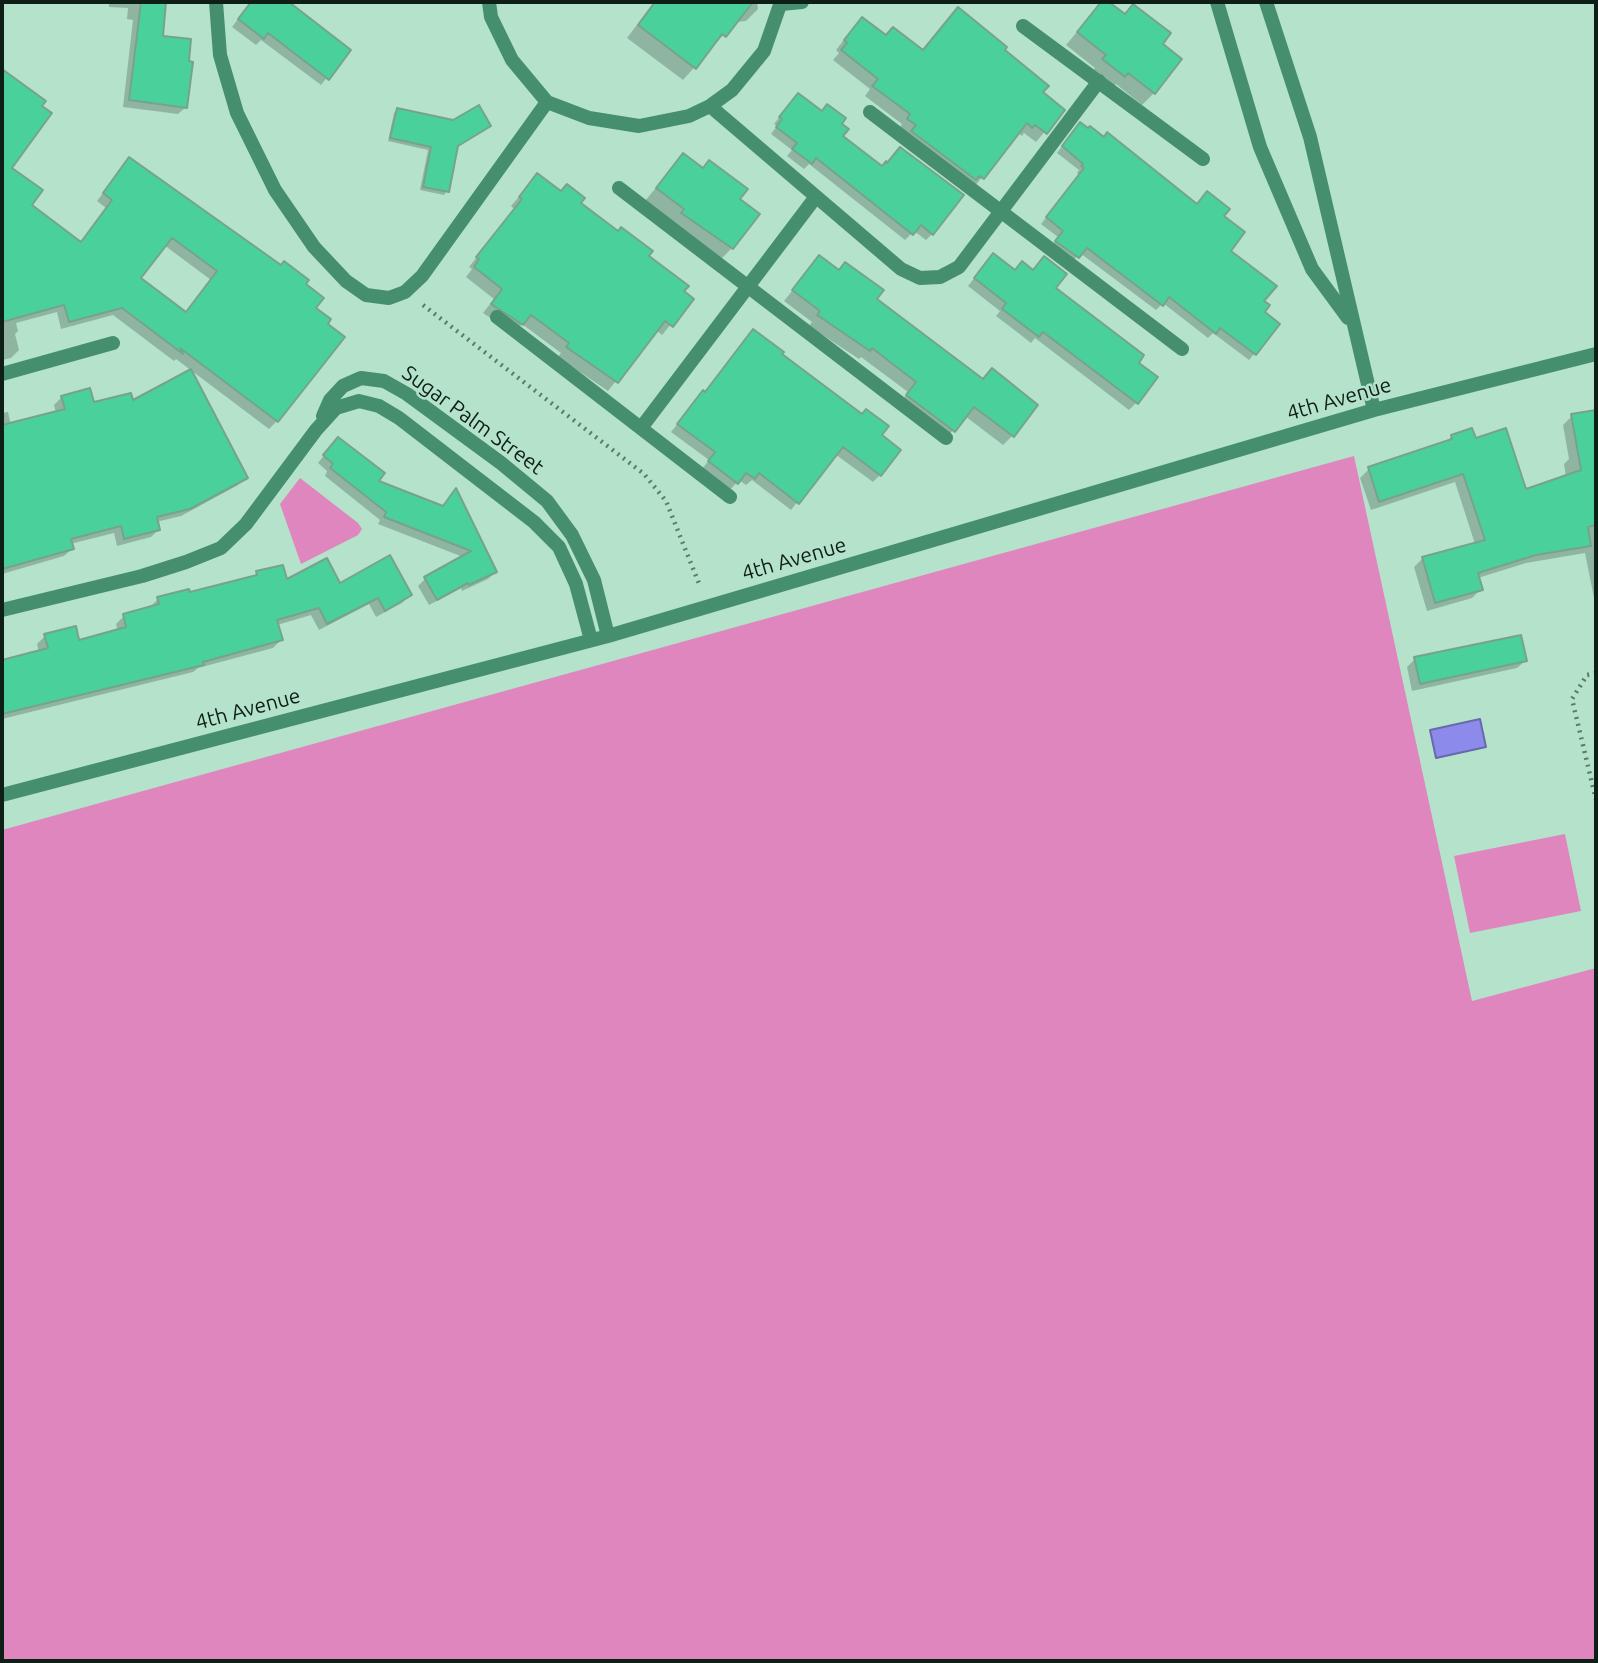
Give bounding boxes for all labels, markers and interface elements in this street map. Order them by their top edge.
street label: Sugar Palm Street [397,360,549,480]
street label: 4th Avenue [1284,372,1394,426]
street label: 4th Avenue [739,532,849,586]
street label: 4th Avenue [193,683,303,735]

